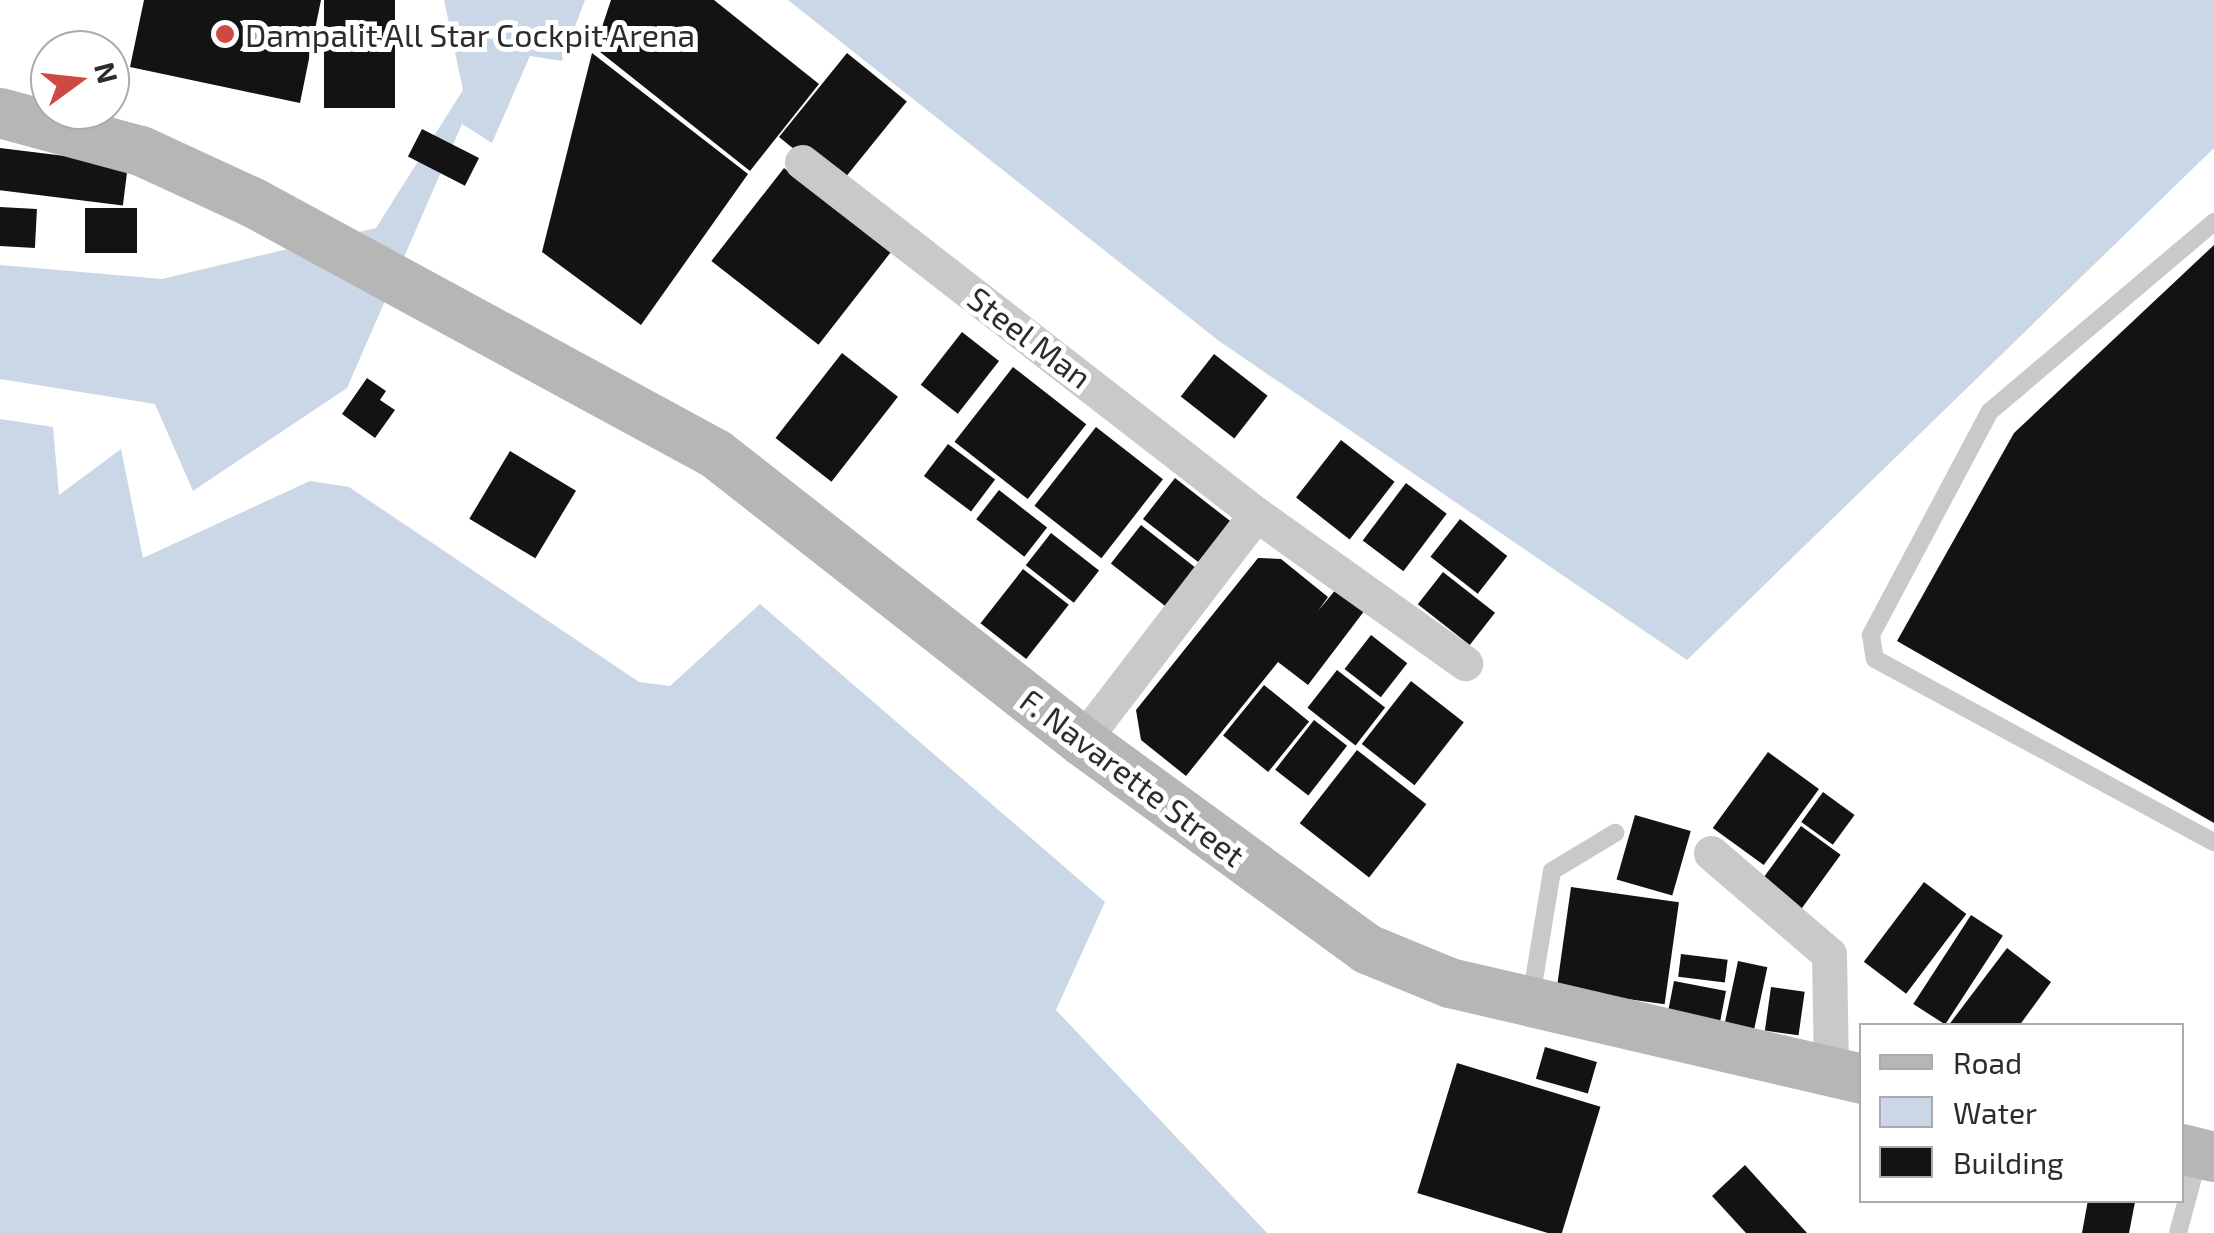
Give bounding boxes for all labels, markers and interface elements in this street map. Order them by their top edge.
place label: Dampalit All Star Cockpit Arena [245,15,698,53]
marker: Dampalit All Star Cockpit Arena [214,23,236,45]
north arrow [30,30,130,130]
text: N [88,59,126,87]
street label: Steel Man [960,278,1100,396]
street label: F. Navarette Street [1013,680,1253,874]
legend [1859,1023,2184,1203]
text: Road [1953,1044,2022,1080]
text: Water [1953,1094,2037,1130]
text: Building [1953,1144,2064,1180]

